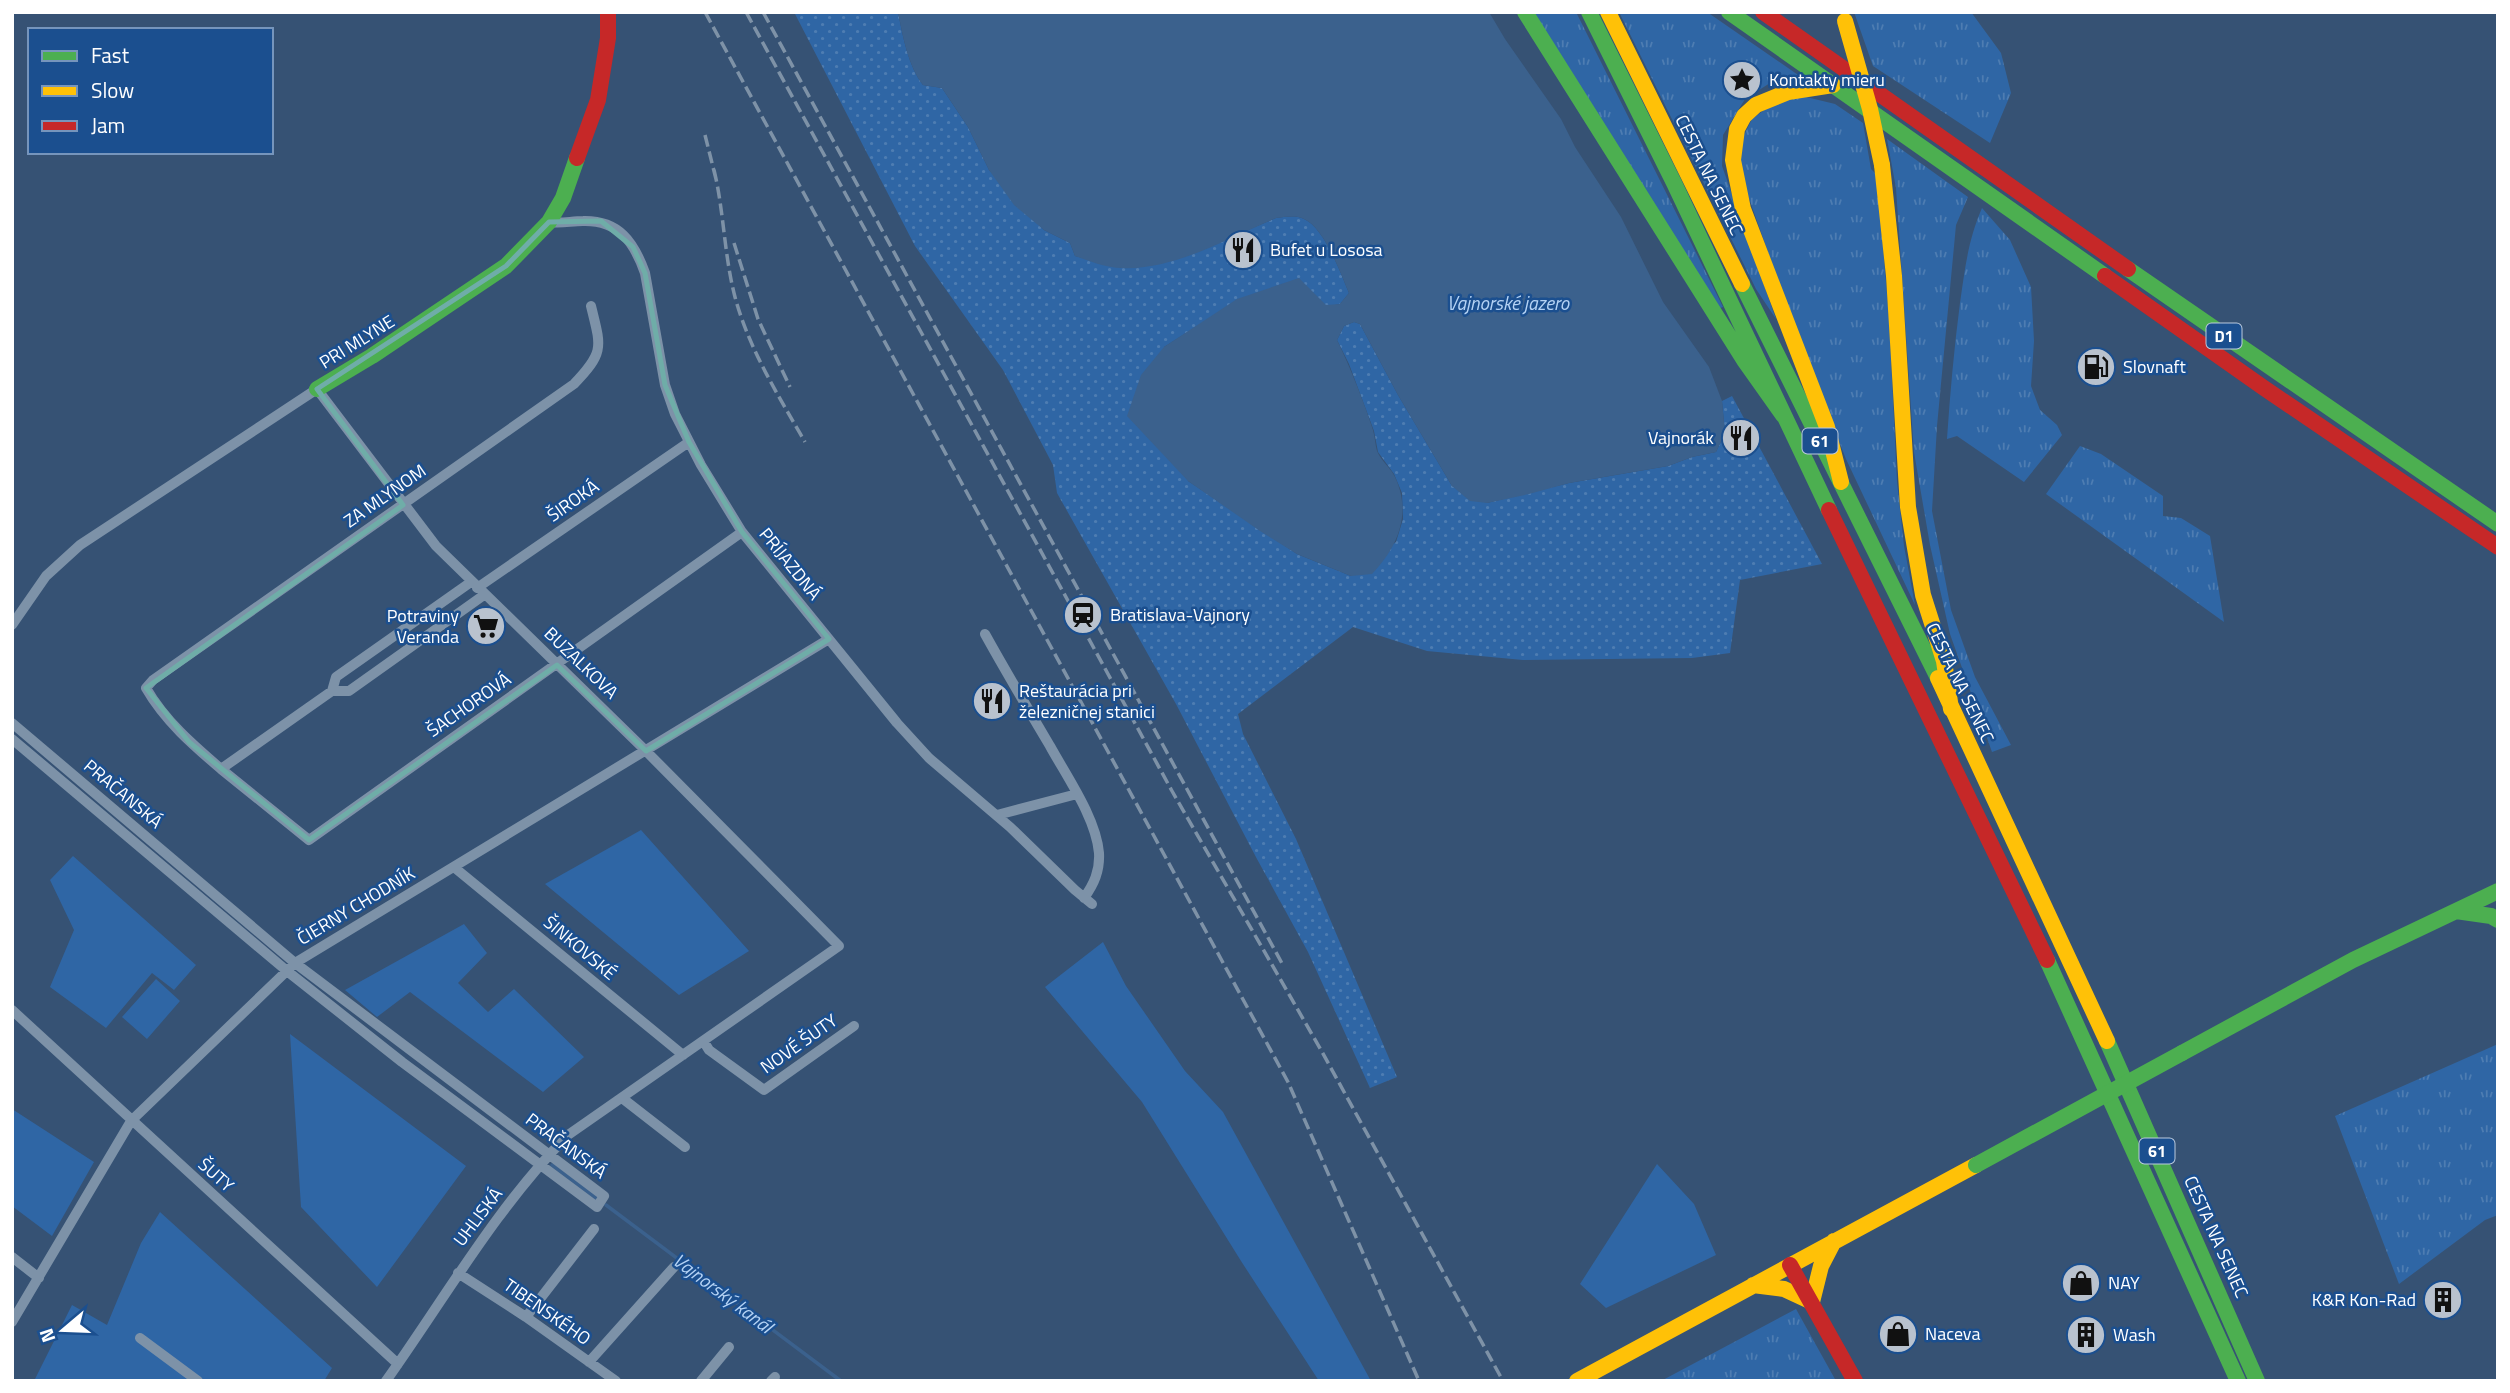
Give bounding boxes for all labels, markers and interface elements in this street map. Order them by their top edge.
legend [28,28,273,154]
text: Fast [91,39,130,71]
place icon: Kontakty mieru [1721,59,1763,101]
place label: Kontakty mieru [1769,66,1885,93]
text: Slow [91,74,134,106]
text: Jam [91,109,125,141]
street label: CESTA NA SENEC [1669,110,1750,240]
restaurant icon: Bufet u Lososa [1222,229,1264,271]
place label: Bufet u Lososa [1270,236,1383,263]
water label: Vajnorské jazero [1447,288,1570,317]
street label: PRI MLYNE [314,308,400,375]
road number: D1 [2206,324,2242,348]
fuel station icon: Slovnaft [2075,346,2117,388]
place label: Slovnaft [2123,353,2187,380]
restaurant icon: Vajnorák [1720,417,1762,459]
place label: Vajnorák [1648,424,1714,451]
road number: 61 [1802,428,1838,454]
street label: ZA MLYNOM [338,457,432,534]
street label: ŠIROKÁ [541,473,604,528]
street label: PRÍJAZDNÁ [753,522,828,606]
station icon: Bratislava-Vajnory [1062,594,1104,636]
place label: Bratislava-Vajnory [1110,601,1250,628]
place label: Potraviny Veranda [387,602,459,650]
supermarket icon: Potraviny Veranda [465,605,507,647]
street label: CESTA NA SENEC [1920,618,2001,748]
street label: BUZALKOVA [538,620,625,705]
street label: ŠACHOROVÁ [421,665,517,744]
place label: Reštaurácia pri železničnej stanici [1019,677,1155,725]
restaurant icon: Reštaurácia pri železničnej stanici [971,680,1013,722]
street label: PRAČANSKÁ [78,753,169,835]
street label: ČIERNY CHODNÍK [292,860,420,951]
street label: ŠINKOVSKÉ [538,909,623,986]
street label: NOVÉ ŠUTY [755,1007,843,1080]
street label: PRAČANSKÁ [520,1106,613,1185]
road number: 61 [2140,1138,2174,1163]
street label: ŠUTY [192,1151,241,1198]
street label: CESTA NA SENEC [2177,1171,2256,1302]
street label: UHLISKÁ [446,1181,509,1252]
water label: Vajnorský kanál [667,1245,781,1341]
shop icon: NAY [2060,1262,2102,1304]
place label: NAY [2108,1269,2140,1296]
street label: TIBENSKÉHO [498,1272,596,1352]
building icon: K&R Kon-Rad [2422,1279,2464,1321]
place label: K&R Kon-Rad [2312,1286,2416,1313]
north arrow [28,1295,98,1365]
shop icon: Naceva [1877,1313,1919,1355]
building icon: Wash [2065,1314,2107,1356]
place label: Naceva [1925,1320,1980,1347]
place label: Wash [2113,1321,2156,1348]
text: N [31,1325,62,1347]

